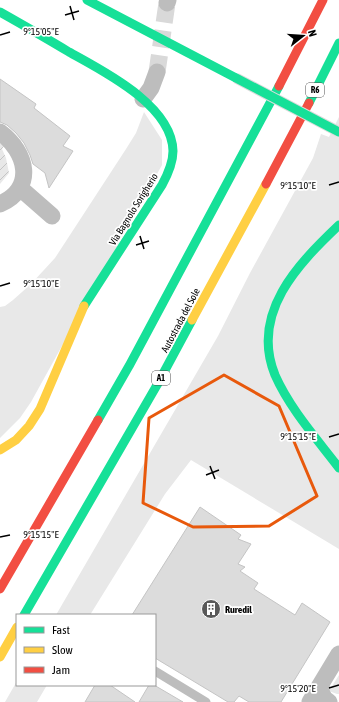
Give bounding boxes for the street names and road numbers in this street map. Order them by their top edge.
road number: R6 [306,83,324,97]
street label: Via Bagnolo Sorigherio [107,171,160,247]
street label: Autostrada del Sole [159,286,202,354]
road number: A1 [152,371,170,385]

